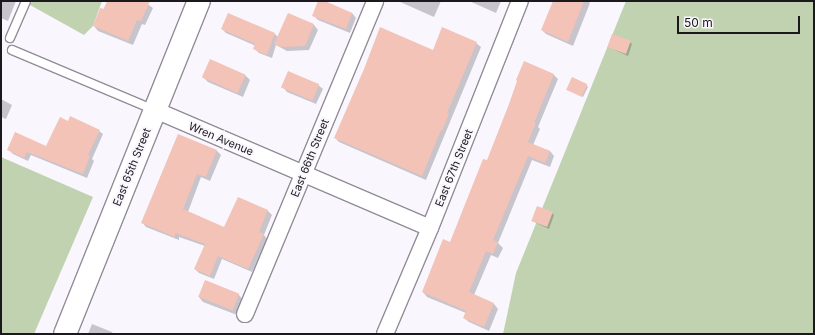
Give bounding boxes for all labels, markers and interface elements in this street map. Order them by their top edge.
scale bar [679,8,802,34]
text: 50 m [684,15,713,30]
street label: East 66th Street [288,117,332,199]
street label: Wren Avenue [187,119,255,159]
street label: East 65th Street [110,126,154,208]
street label: East 67th Street [432,127,476,209]

